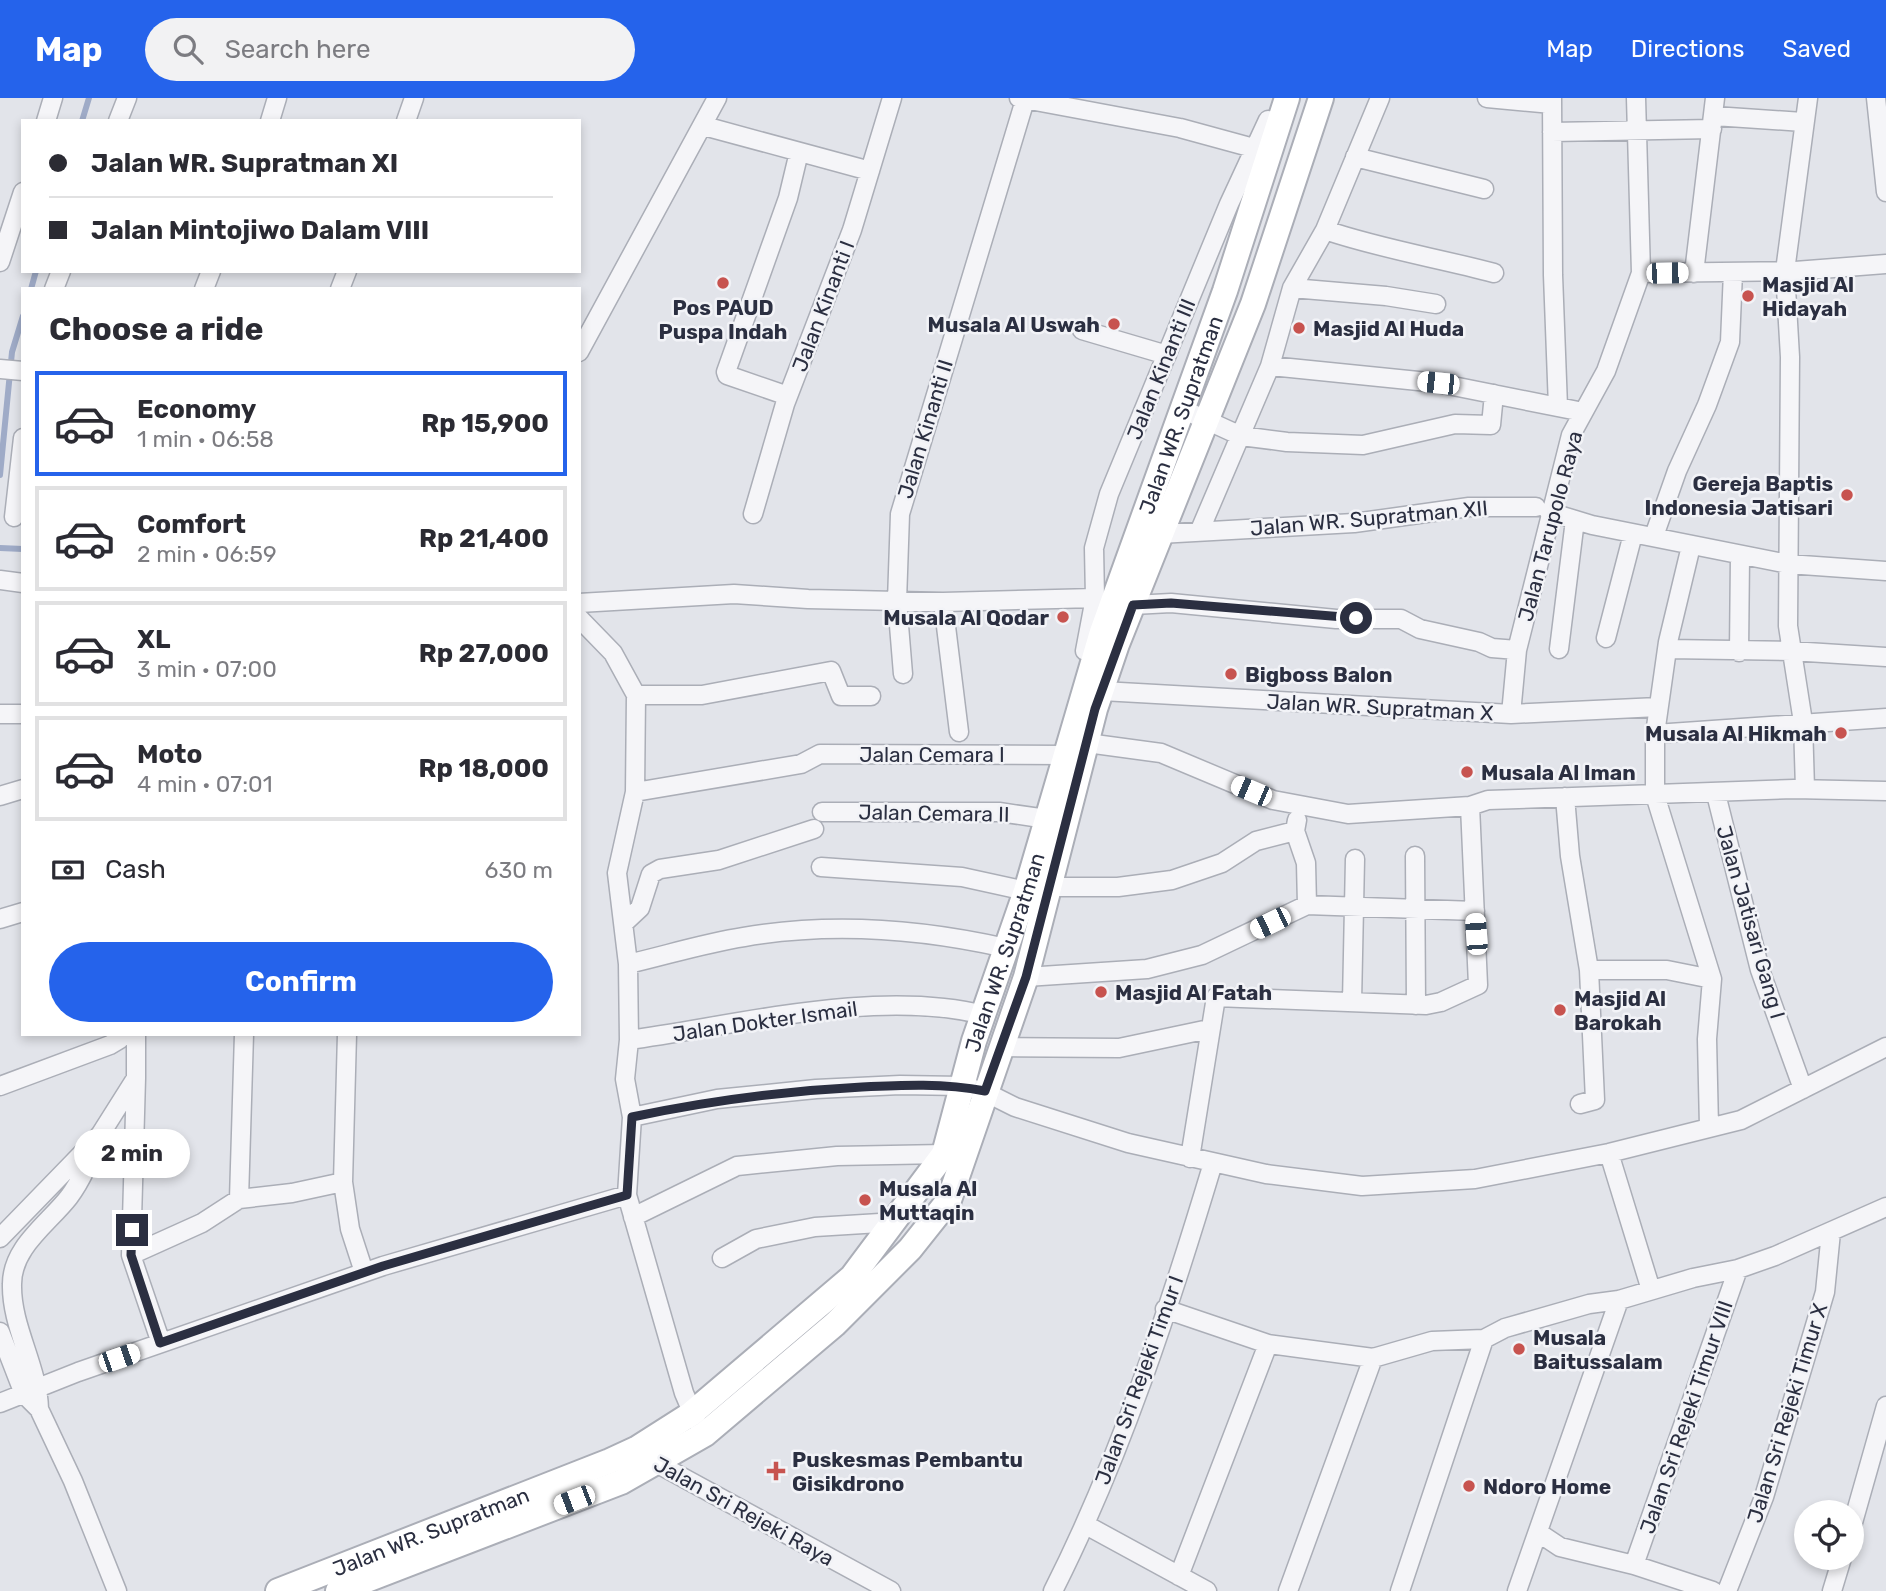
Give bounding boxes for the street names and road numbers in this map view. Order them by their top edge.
street label: Jalan Kinanti I [787,237,859,375]
street label: Jalan Kinanti III [1121,295,1201,443]
street label: Jalan WR. Supratman [1133,312,1228,517]
street label: Jalan Kinanti II [892,357,958,501]
street label: Jalan Tarupolo Raya [1513,428,1587,624]
street label: Jalan WR. Supratman XII [1249,495,1489,541]
street label: Jalan WR. Supratman X [1266,689,1494,725]
street label: Jalan Cemara I [859,742,1005,767]
street label: Jalan Cemara II [858,799,1010,827]
street label: Jalan Jatisari Gang I [1711,822,1791,1022]
street label: Jalan WR. Supratman [959,850,1049,1055]
street label: Jalan Dokter Ismail [671,996,859,1046]
street label: Jalan Sri Rejeki Timur I [1090,1272,1188,1488]
street label: Jalan Sri Rejeki Timur VIII [1634,1297,1738,1537]
street label: Jalan Sri Rejeki Timur X [1742,1300,1832,1526]
street label: Jalan Sri Rejeki Raya [650,1451,838,1571]
street label: Jalan WR. Supratman [329,1481,533,1581]

